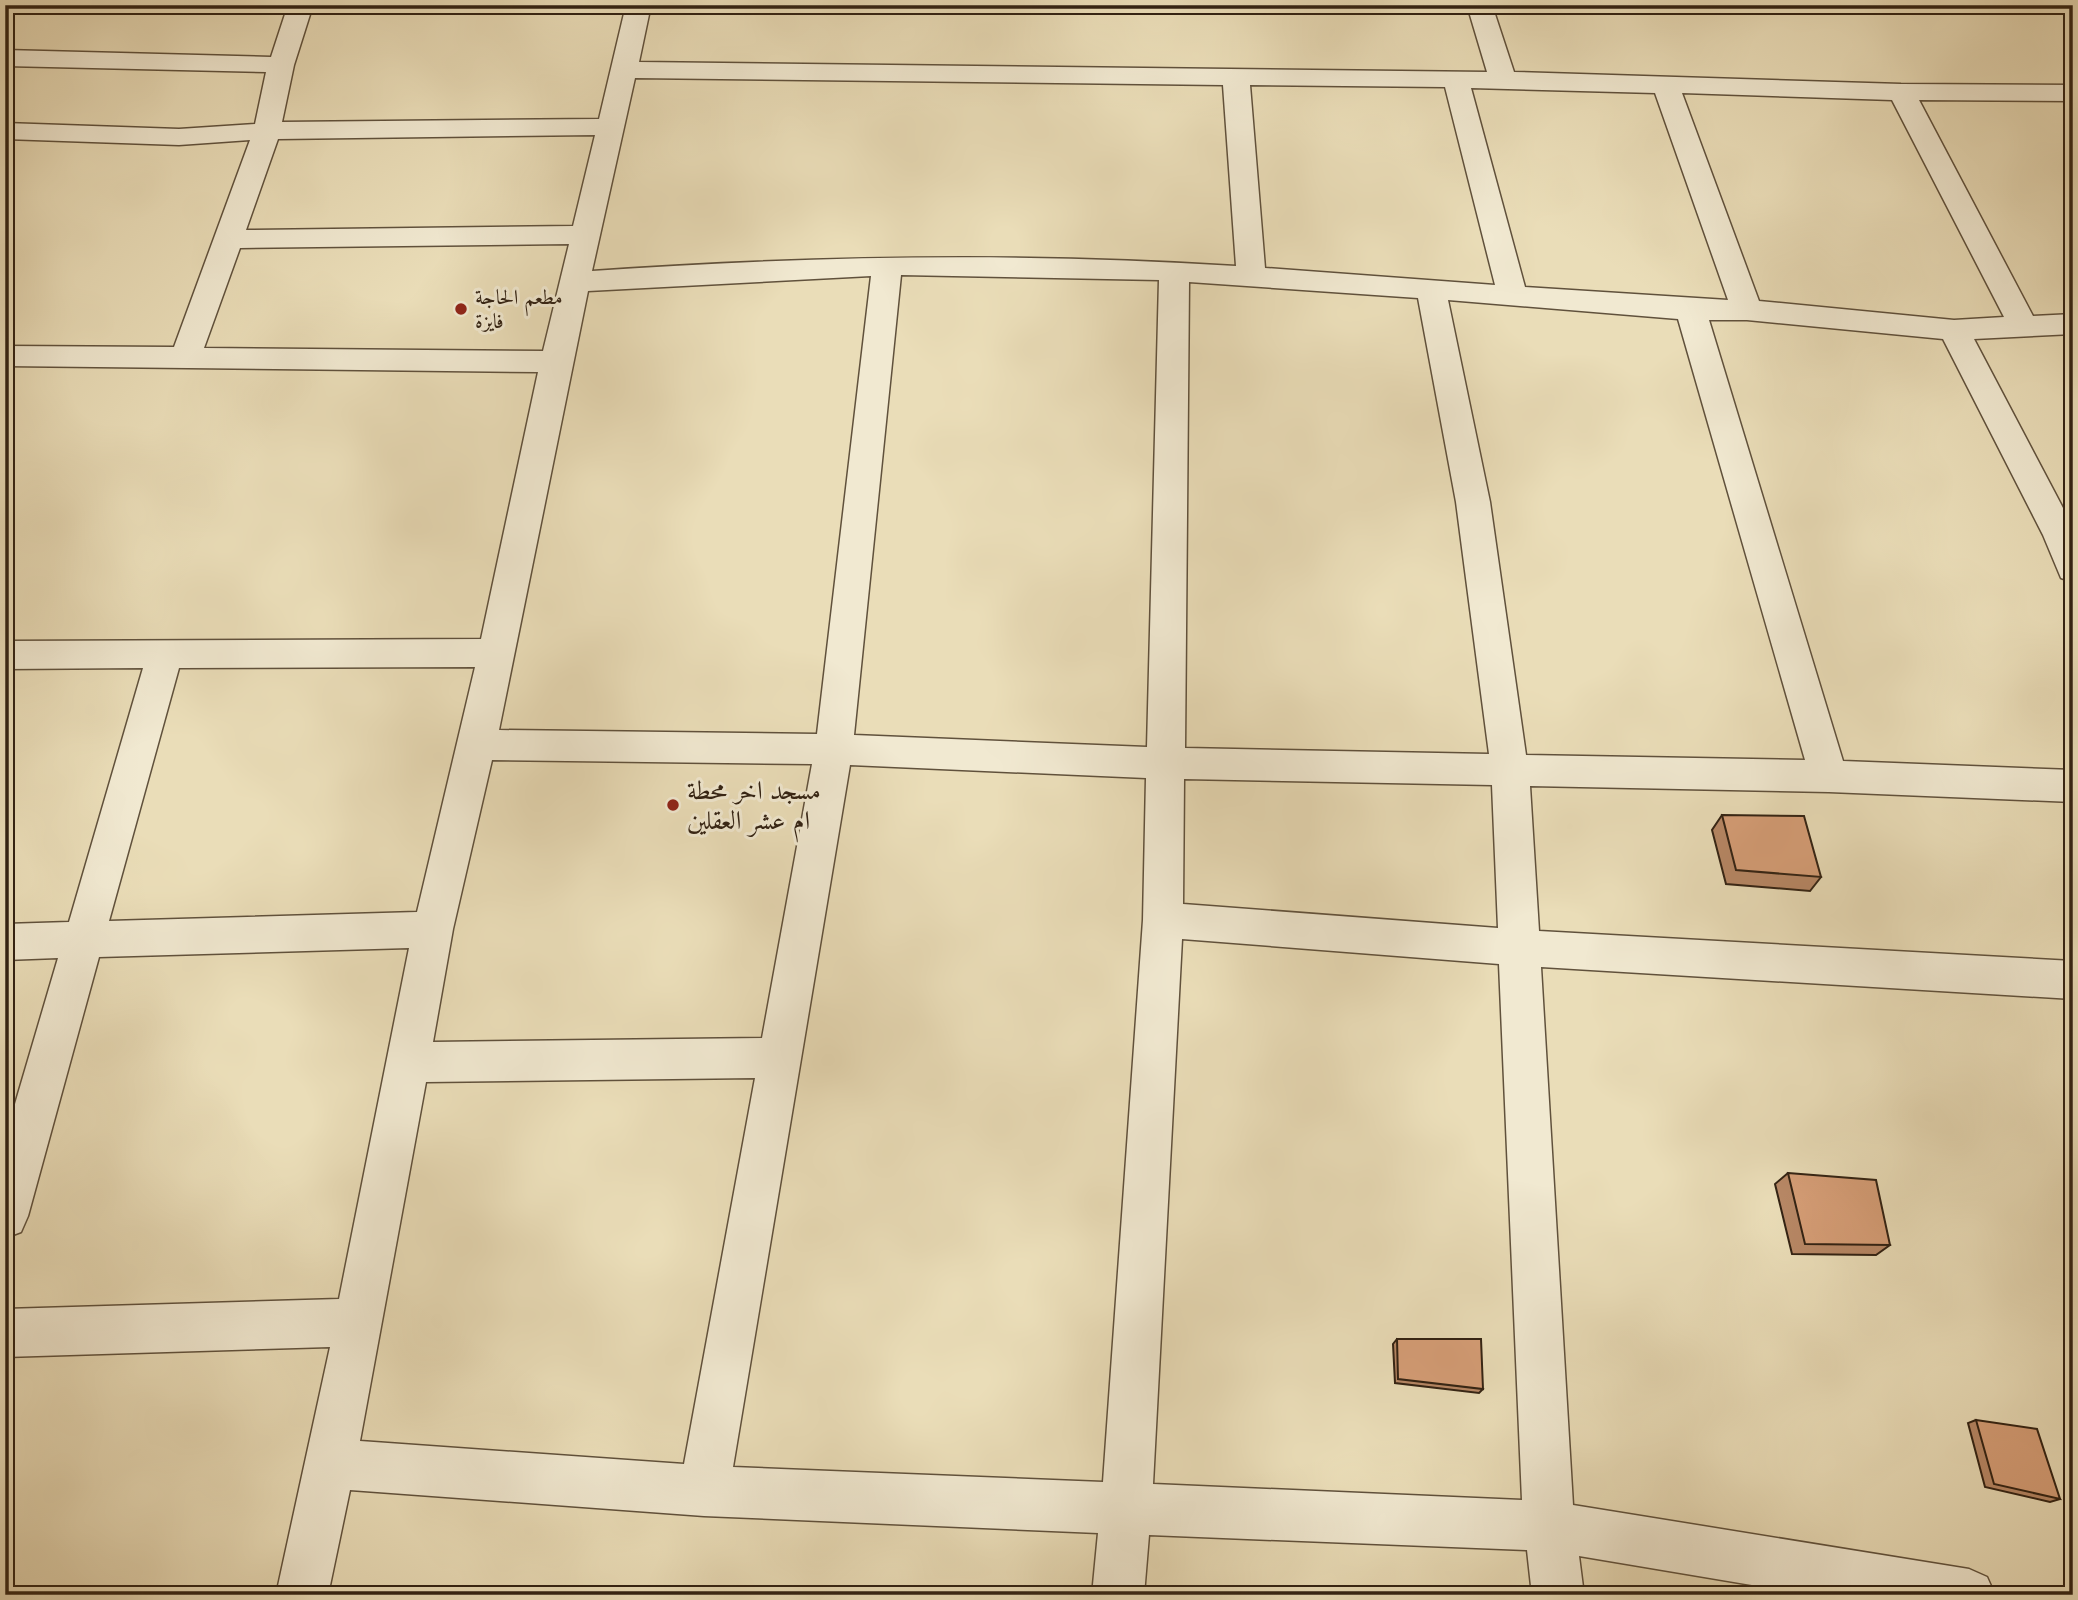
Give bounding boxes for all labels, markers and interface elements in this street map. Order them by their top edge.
place label: مطعم الحاجة فايزة [475,288,563,333]
marker: مطعم الحاجة فايزة [453,301,469,317]
place label: مسجد اخر محطة ام عشر العقلين [687,779,821,843]
marker: مسجد اخر محطة ام عشر العقلين [665,797,681,813]

